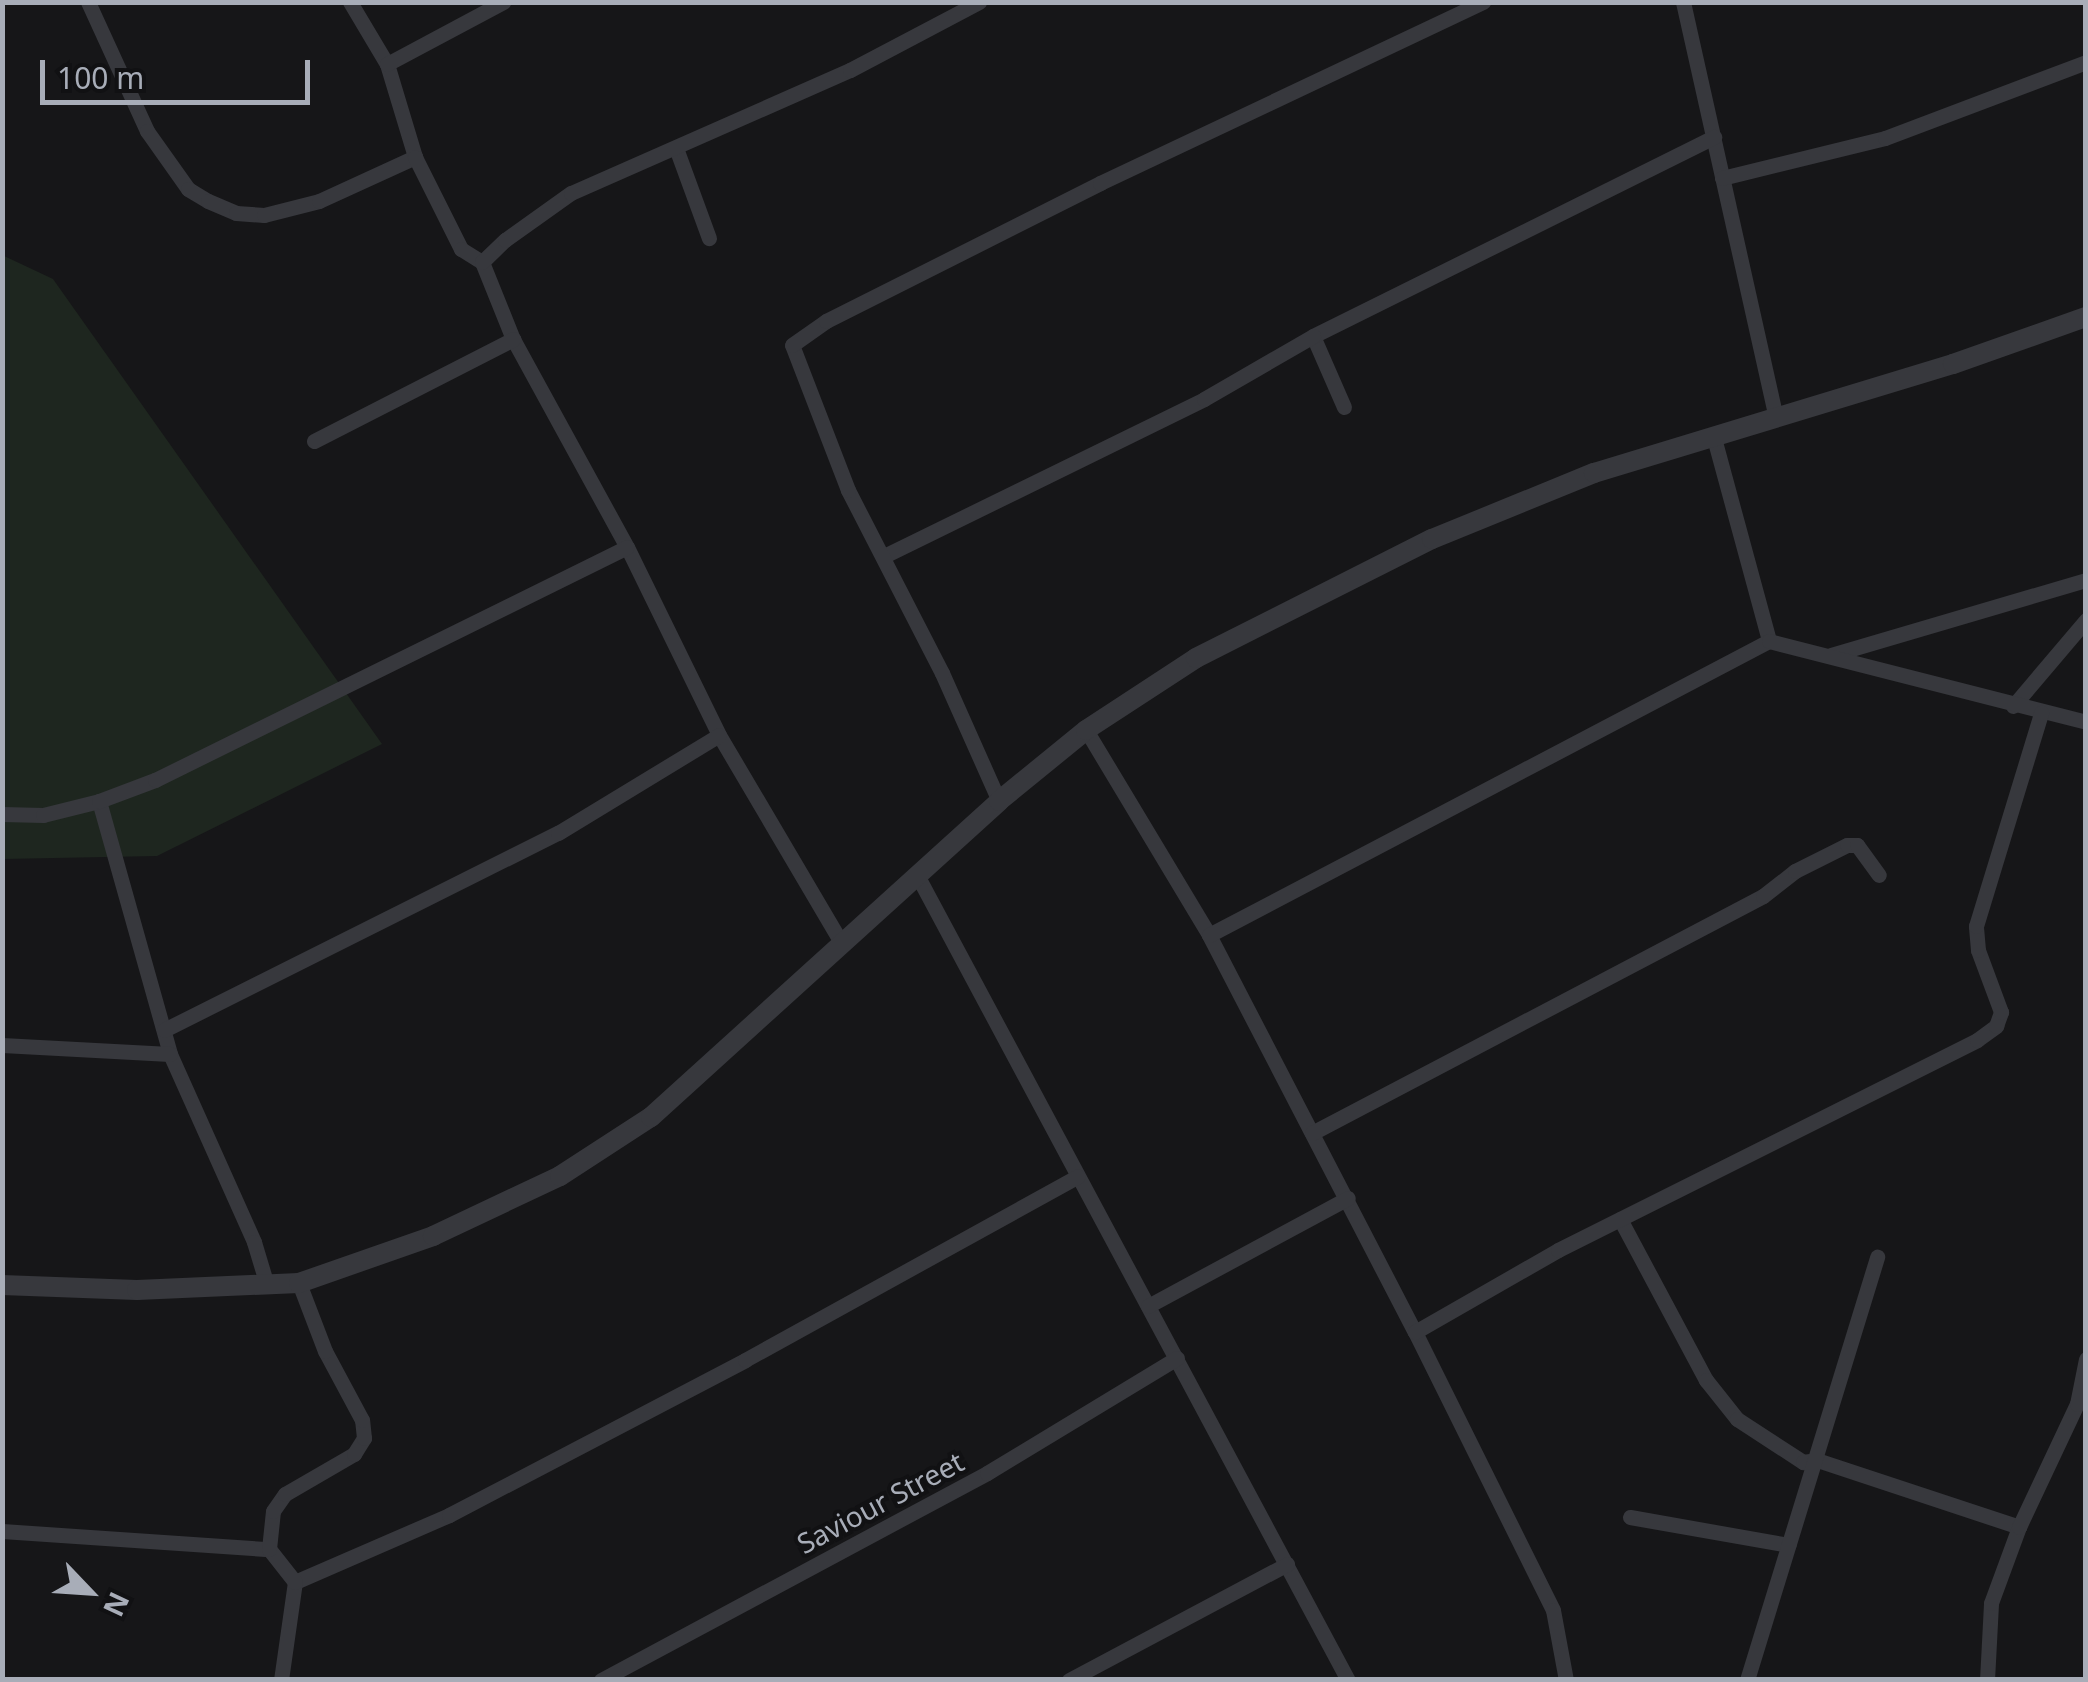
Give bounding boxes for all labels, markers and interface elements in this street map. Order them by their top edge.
scale bar [45,40,315,102]
text: 100 m [57,57,144,98]
street label: Saviour Street [791,1444,969,1560]
north arrow [40,1542,140,1642]
text: N [95,1586,139,1623]

